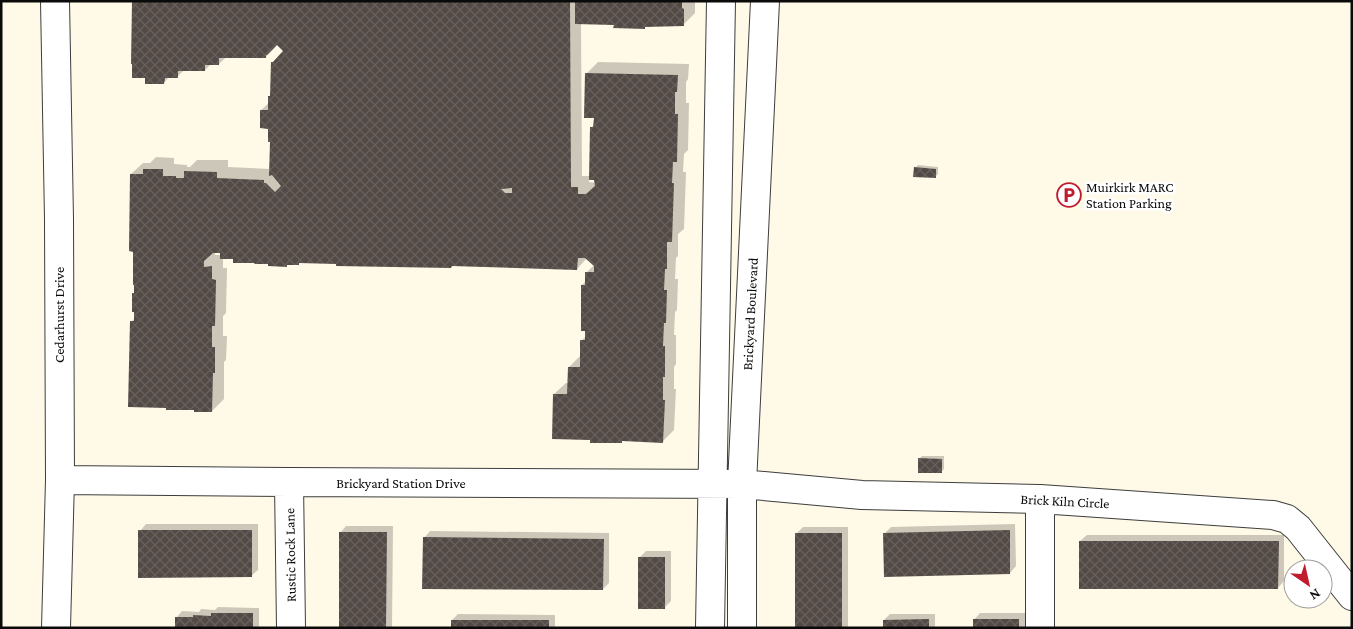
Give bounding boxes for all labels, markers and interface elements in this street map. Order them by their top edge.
place label: Muirkirk MARC Station Parking [1086,179,1174,211]
parking icon: Muirkirk MARC Station Parking [1056,182,1082,208]
street label: Brickyard Boulevard [739,257,761,371]
street label: Cedarhurst Drive [51,267,67,363]
street label: Brickyard Station Drive [336,475,466,491]
street label: Brick Kiln Circle [1020,491,1110,511]
street label: Rustic Rock Lane [281,508,299,602]
north arrow [1283,559,1333,609]
text: N [1306,585,1324,604]

